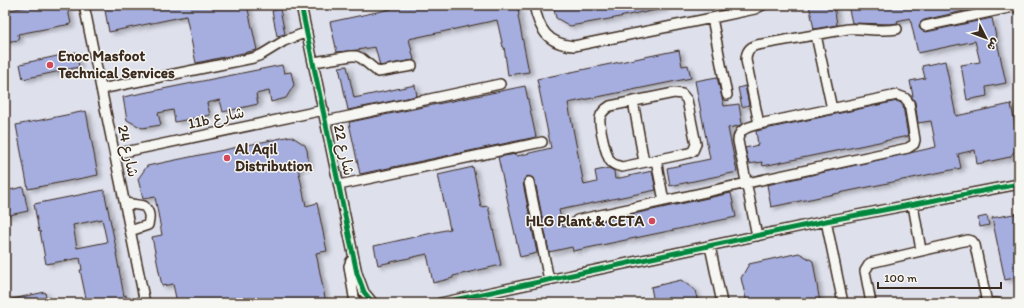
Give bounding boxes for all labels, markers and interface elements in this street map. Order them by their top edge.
north arrow [966,18,1006,58]
text: ش [984,36,1002,53]
place label: Enoc Masfoot Technical Services [57,47,175,82]
marker: Enoc Masfoot Technical Services [45,60,55,70]
street label: 11b شارع [186,103,246,134]
street label: شارع 24 [113,123,142,179]
street label: شارع 22 [329,123,358,177]
place label: Al Aqil Distribution [234,140,313,175]
marker: Al Aqil Distribution [222,153,232,163]
place label: HLG Plant & CETA [526,212,644,230]
marker: HLG Plant & CETA [647,216,657,226]
scale bar [878,264,1001,290]
text: 100 m [884,271,917,285]

